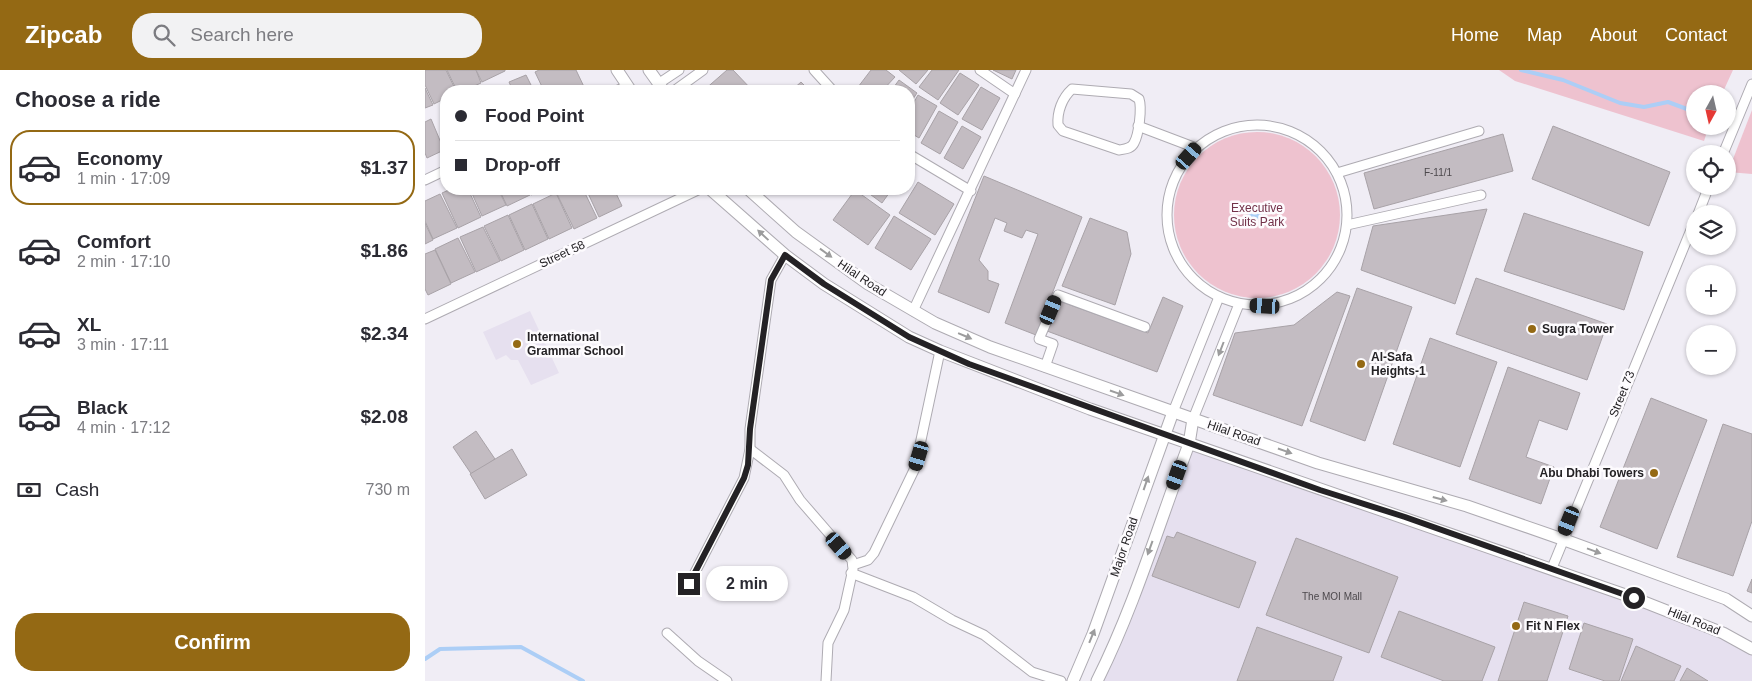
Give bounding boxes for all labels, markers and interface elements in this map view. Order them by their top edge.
search box [132,13,482,58]
text: Zipcab [25,21,102,48]
icon: search [150,21,178,49]
text: Search here [190,24,294,45]
text: Home [1451,25,1499,45]
text: Map [1527,25,1562,45]
text: About [1590,25,1637,45]
text: Contact [1665,25,1727,45]
north arrow [1686,85,1736,135]
map controls [1686,85,1736,375]
text: Choose a ride [15,87,160,112]
text: Food Point [485,105,584,126]
car [1173,140,1204,172]
icon: car [17,145,62,190]
button: locate [1686,145,1736,195]
text: Economy [77,148,163,169]
text: Drop-off [485,154,560,175]
text: $1.37 [360,157,408,178]
house number: F-11/1 [1424,167,1453,178]
text: 1 min · 17:09 [77,170,170,187]
park label: Executive Suits Park [1230,201,1285,229]
button: layers [1686,205,1736,255]
icon: car [17,228,62,273]
one-way arrow [757,229,769,241]
text: Comfort [77,231,151,252]
street label: Street 58 [537,237,587,271]
text: $1.86 [360,240,408,261]
one-way arrow [819,248,832,258]
text: 2 min · 17:10 [77,253,170,270]
street label: Hilal Road [835,257,889,299]
button: + [1686,265,1736,315]
car [1038,293,1063,327]
car [1249,298,1280,314]
icon: car [17,311,62,356]
text: XL [77,314,101,335]
place label: Sugra Tower [1542,322,1614,336]
text: $2.34 [360,323,408,344]
marker: Sugra Tower [1526,323,1538,335]
button: − [1686,325,1736,375]
place label: International Grammar School [527,330,624,358]
one-way arrow [958,332,973,340]
text: 3 min · 17:11 [77,336,169,353]
marker: International Grammar School [511,338,523,350]
one-way arrow [1217,342,1225,357]
place label: Al-Safa Heights-1 [1371,350,1426,378]
marker: Al-Safa Heights-1 [1355,358,1367,370]
street label: Street 73 [1606,369,1638,419]
one-way arrow [1110,389,1125,397]
icon: car [17,394,62,439]
text: Black [77,397,128,418]
text: $2.08 [360,406,408,427]
street label: Hilal Road [1206,417,1262,449]
text: 4 min · 17:12 [77,419,170,436]
car [907,439,930,473]
one-way arrow [1278,447,1293,455]
car [1164,458,1189,492]
place label: Abu Dhabi Towers [1540,466,1644,480]
marker: Abu Dhabi Towers [1648,467,1660,479]
one-way arrow [1142,475,1150,490]
icon: cash [15,476,43,504]
text: Cash [55,479,99,500]
text: 730 m [366,481,410,498]
one-way arrow [1433,495,1448,503]
car [1556,504,1581,538]
street label: Major Road [1107,515,1141,579]
car [823,530,854,562]
one-way arrow [1146,541,1154,556]
one-way arrow [1587,548,1602,555]
callout: 2 min [707,566,789,602]
route end [678,573,700,595]
text: 2 min [726,575,768,592]
route start [1623,587,1645,609]
house number: The MOI Mall [1302,591,1362,602]
street label: Hilal Road [1666,604,1722,638]
button: Confirm [15,613,410,671]
place label: Fit N Flex [1526,619,1580,633]
marker: Fit N Flex [1510,620,1522,632]
one-way arrow [1088,628,1096,643]

